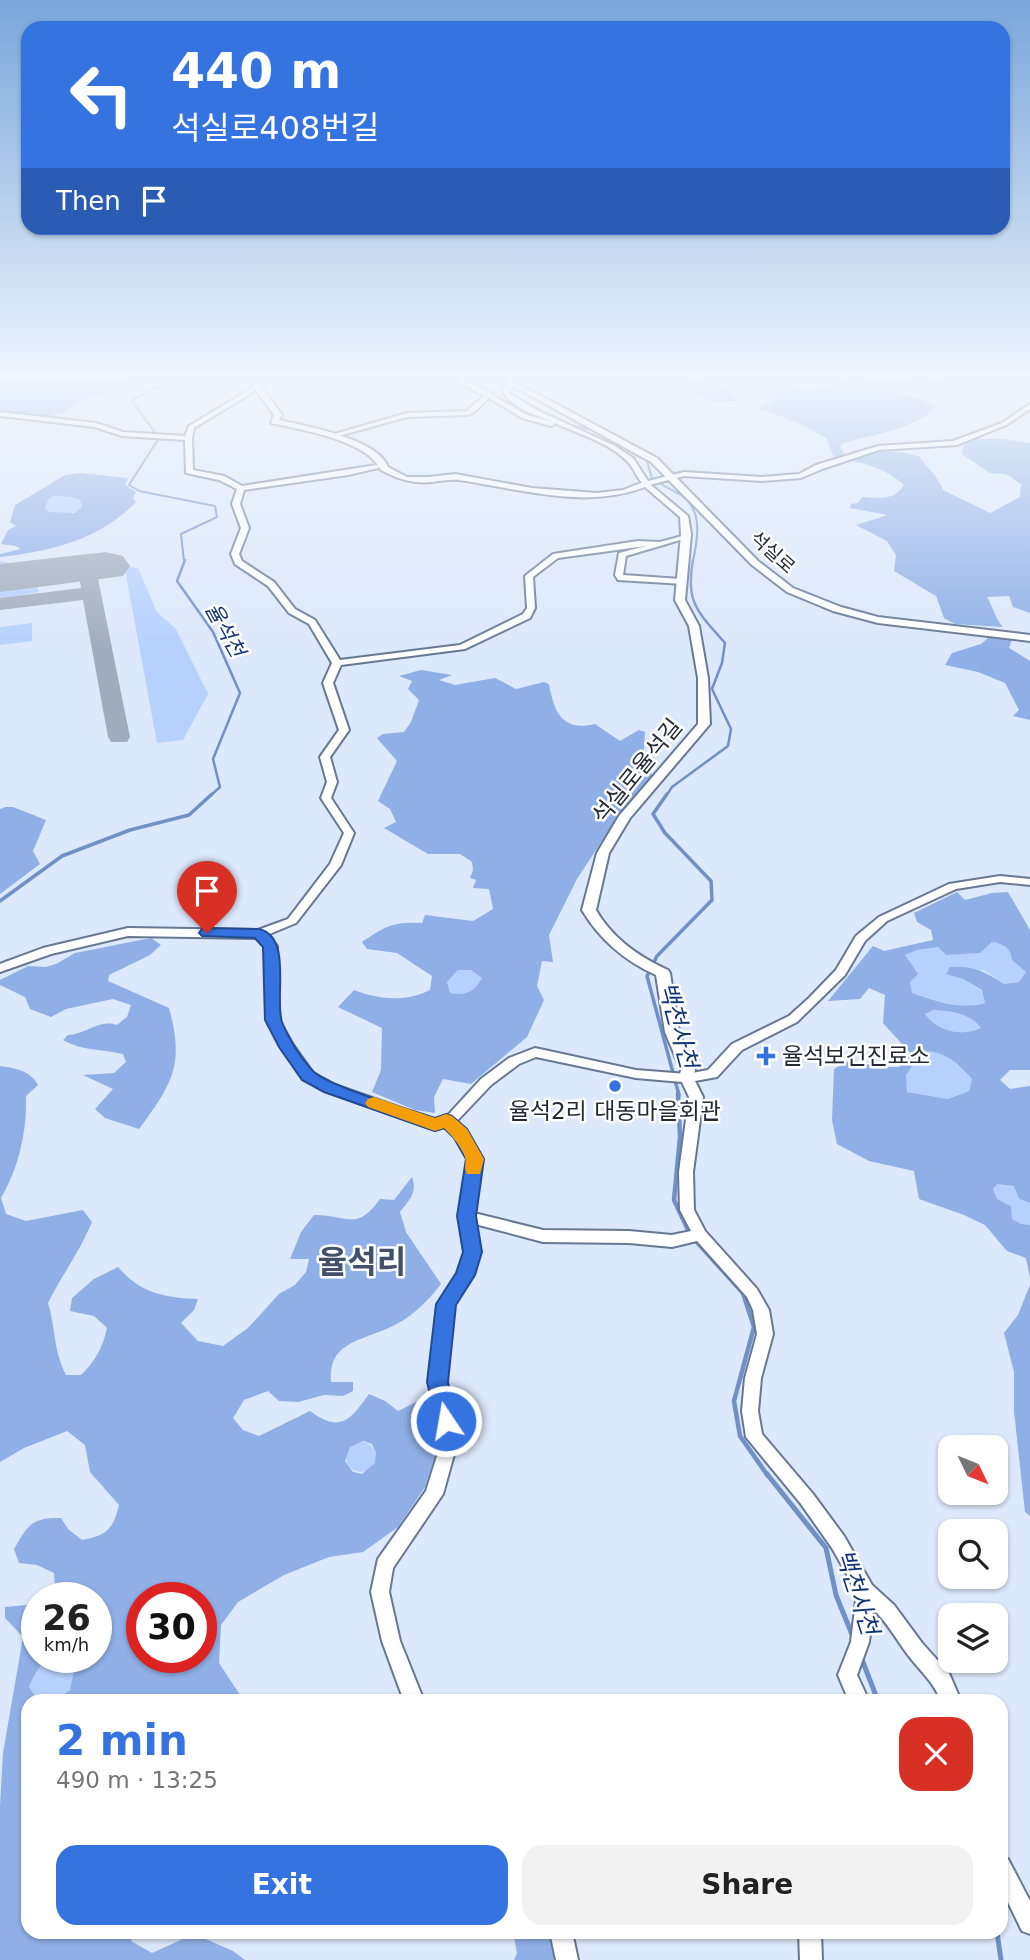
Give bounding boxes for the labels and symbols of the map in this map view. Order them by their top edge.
street label: 석실로 [746,526,800,578]
water label: 율석천 [200,599,251,664]
street label: 석실로율석길 [587,713,687,829]
pin [177,861,237,933]
water label: 백천사천 [653,979,704,1074]
place label: 율석보건진료소 [782,1043,930,1069]
marker: 율석보건진료소 [756,1046,776,1066]
marker: 율석2리 대동마을회관 [607,1078,623,1094]
place label: 율석2리 대동마을회관 [509,1098,721,1124]
district label: 율석리 [318,1243,406,1281]
position arrow [409,1384,483,1458]
north arrow [938,1435,1008,1505]
water label: 백천사천 [830,1546,885,1641]
speed limit sign: 30 [126,1582,217,1673]

